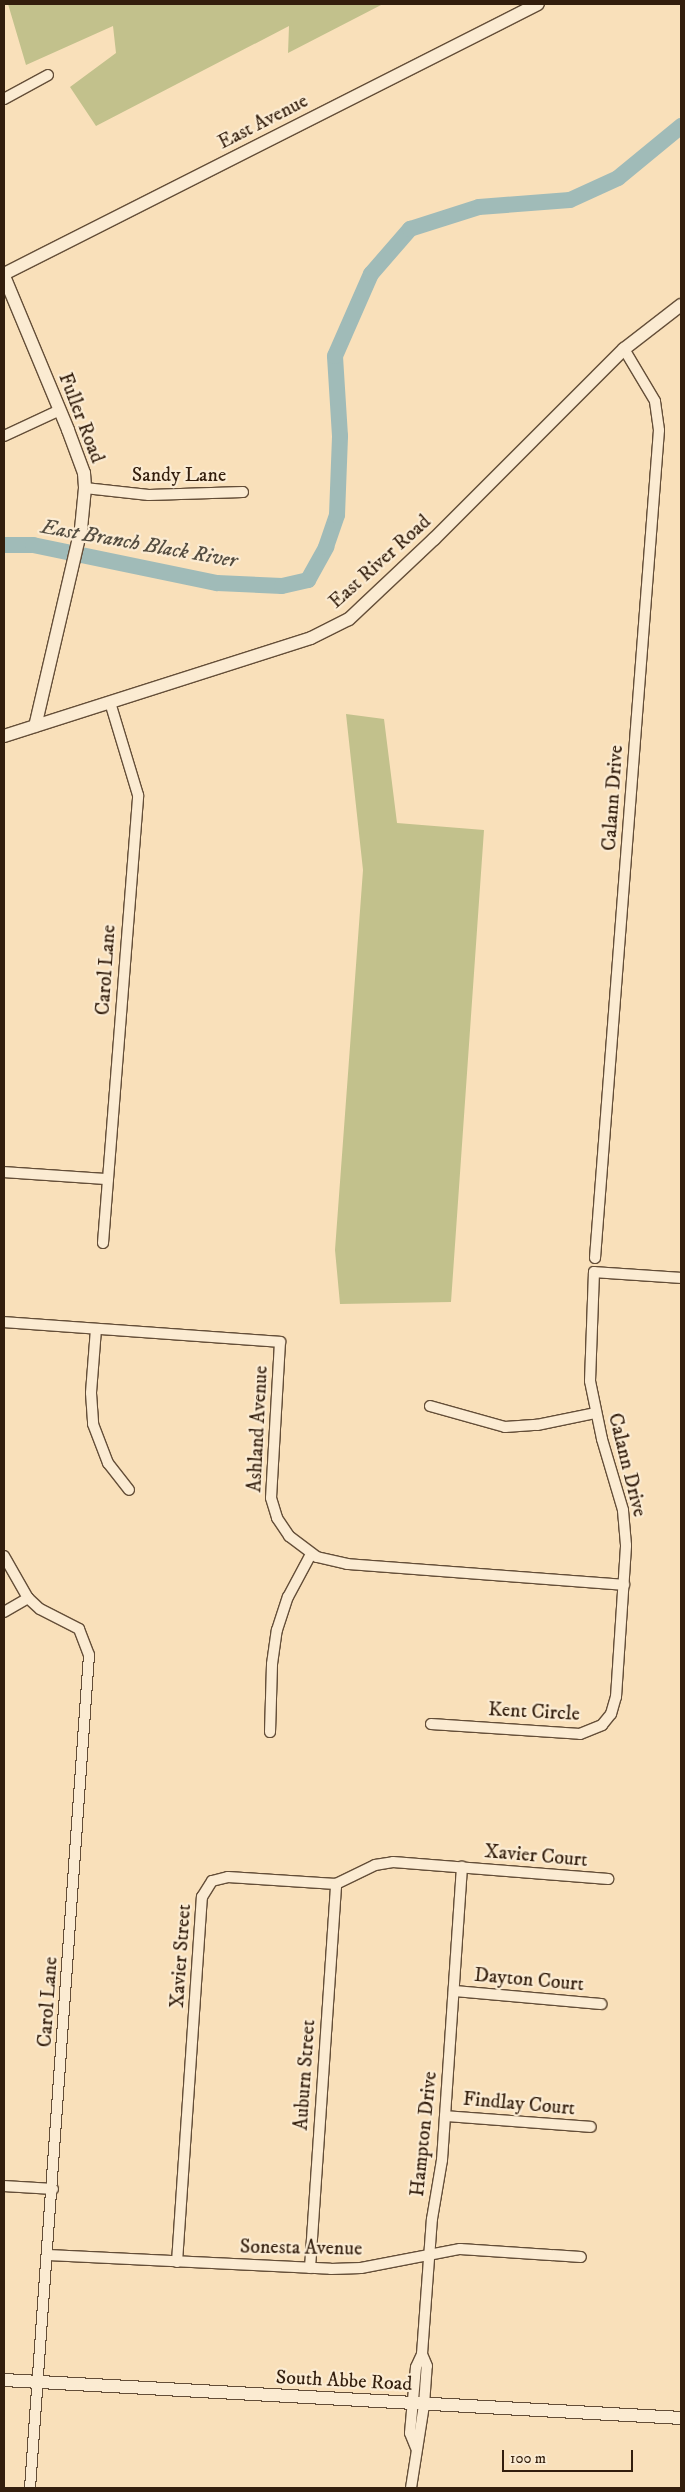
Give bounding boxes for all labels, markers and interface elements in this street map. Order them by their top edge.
street label: East Avenue [214,89,312,155]
street label: Fuller Road [53,369,109,467]
street label: Sandy Lane [132,463,226,487]
street label: East River Road [324,510,436,614]
water label: East Branch Black River [39,514,239,574]
street label: Calann Drive [597,744,629,852]
street label: Carol Lane [91,924,121,1016]
street label: Ashland Avenue [243,1365,273,1493]
street label: Calann Drive [603,1411,651,1519]
street label: Kent Circle [488,1698,580,1726]
street label: Xavier Court [483,1840,589,1872]
street label: Xavier Street [165,1903,197,2009]
street label: Carol Lane [33,1956,63,2048]
street label: Dayton Court [473,1963,585,1997]
street label: Auburn Street [289,2019,321,2131]
street label: Hampton Drive [405,2070,443,2198]
street label: Findlay Court [462,2087,576,2121]
street label: Sonesta Avenue [240,2235,362,2261]
street label: South Abbe Road [275,2365,413,2397]
scale bar [505,2440,636,2472]
text: 100 m [510,2449,546,2468]

